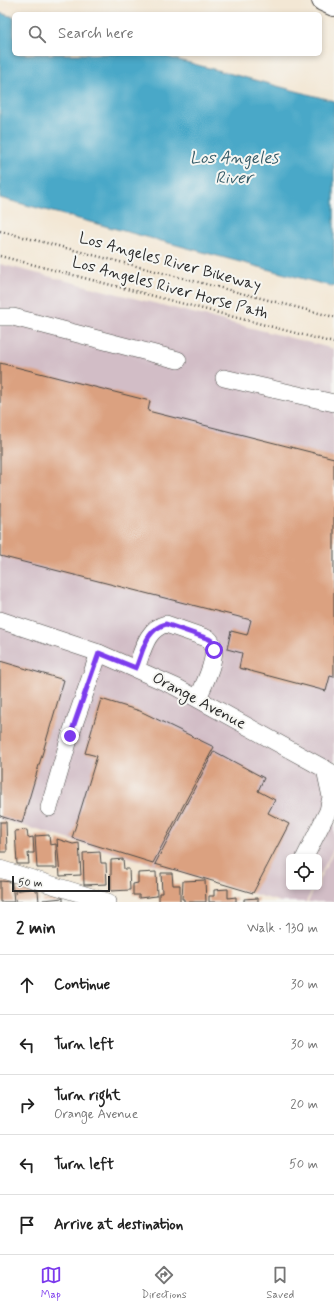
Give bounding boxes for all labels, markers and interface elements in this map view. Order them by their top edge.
search box [12,12,322,56]
icon: search [26,23,48,45]
text: Search here [58,24,134,44]
water label: Los Angeles River [190,147,280,189]
street label: Los Angeles River Bikeway [77,228,263,296]
street label: Los Angeles River Horse Path [70,252,270,324]
route start [205,641,223,659]
street label: Orange Avenue [148,667,250,736]
route end [61,727,79,745]
map controls [286,854,322,890]
button: locate [286,854,322,890]
scale bar [12,874,110,893]
text: 50 m [18,876,43,890]
text: 2 min [16,917,56,939]
text: Walk · 130 m [247,920,318,937]
icon: ahead [16,974,38,996]
text: Continue [54,975,110,995]
text: 30 m [291,976,318,993]
icon: left [16,1034,38,1056]
text: Turn left [54,1035,114,1055]
text: 30 m [291,1036,318,1053]
text: Turn right [54,1086,121,1106]
icon: right [16,1094,38,1116]
text: 20 m [290,1096,318,1113]
text: Orange Avenue [54,1106,138,1123]
icon: left [16,1154,38,1176]
text: Turn left [54,1155,114,1175]
text: 50 m [289,1156,318,1173]
icon: arrive [16,1214,38,1236]
text: Arrive at destination [54,1215,183,1235]
tab: Map [40,1264,62,1302]
tab: Directions [141,1264,187,1302]
tab: Saved [266,1264,294,1302]

